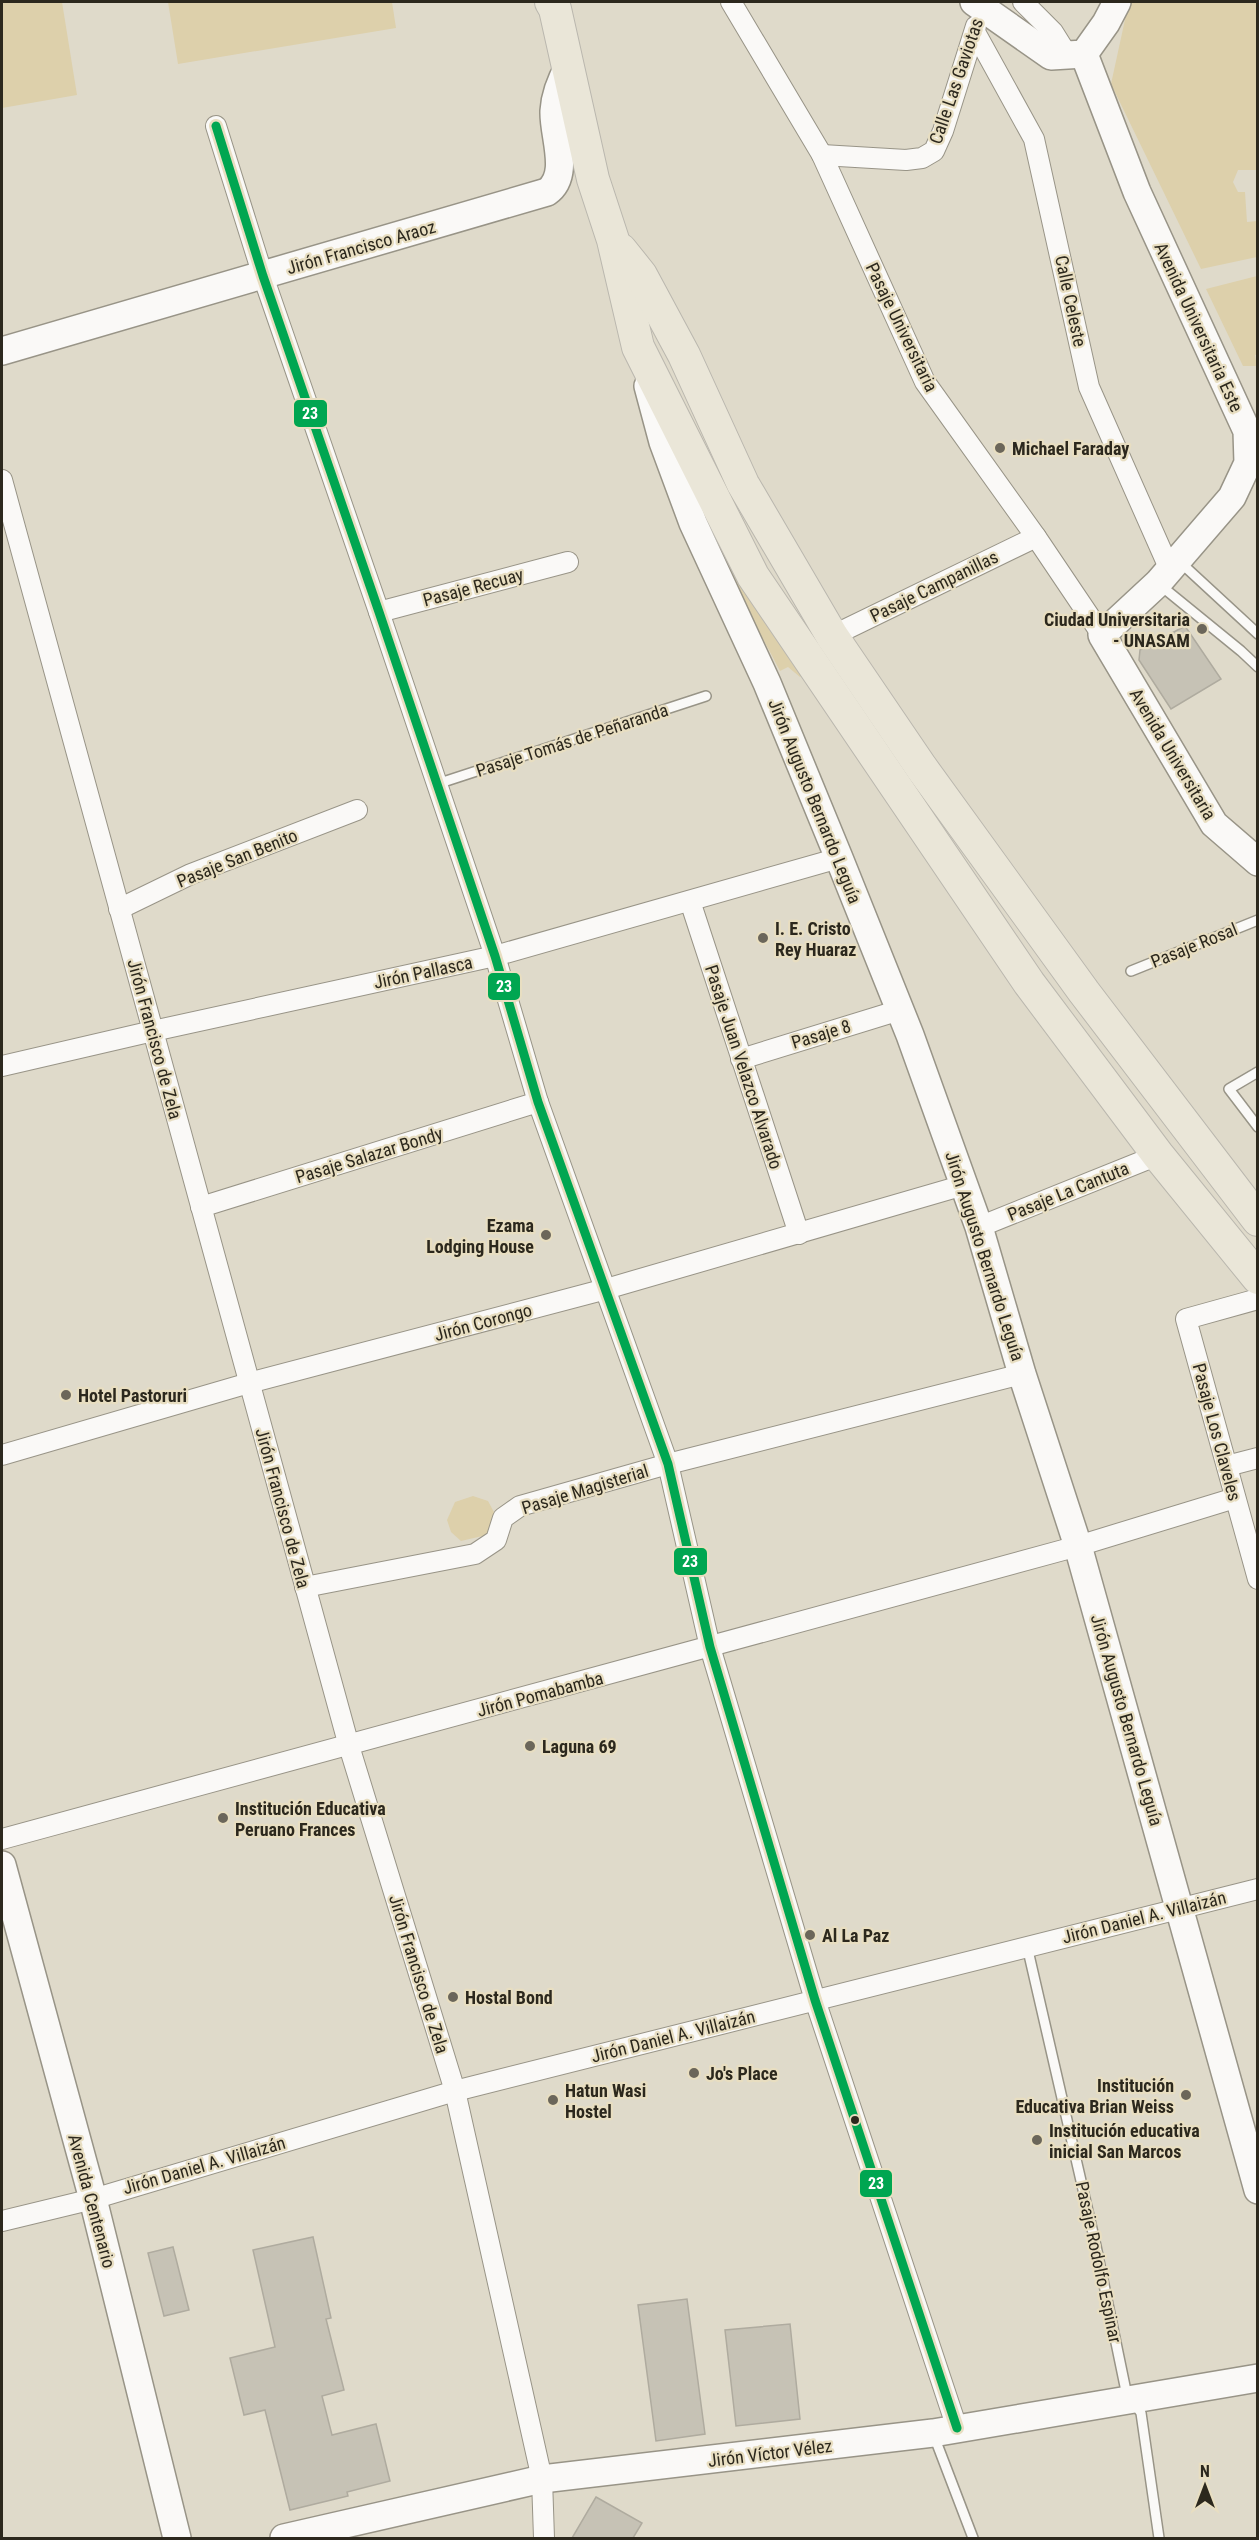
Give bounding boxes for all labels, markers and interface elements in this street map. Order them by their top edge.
street label: Calle Las Gaviotas [925,15,987,147]
street label: Jirón Francisco Araoz [284,216,438,278]
street label: Avenida Universitaria Este [1150,239,1248,415]
street label: Calle Celeste [1051,253,1091,349]
street label: Pasaje Universitaria [862,259,942,395]
line badge: 23 [293,399,328,428]
text: 23 [302,404,318,423]
place label: Michael Faraday [1012,438,1129,459]
marker: Michael Faraday [993,441,1007,455]
street label: Pasaje Campanillas [867,546,1001,626]
street label: Pasaje Recuay [421,563,526,610]
place label: Ciudad Universitaria - UNASAM [1044,609,1190,651]
marker: Ciudad Universitaria - UNASAM [1195,622,1209,636]
street label: Avenida Universitaria [1126,685,1220,823]
street label: Jirón Augusto Bernardo Leguía [764,696,866,906]
street label: Pasaje Tomás de Peñaranda [473,699,671,781]
street label: Pasaje San Benito [174,824,300,892]
place label: I. E. Cristo Rey Huaraz [775,918,856,960]
street label: Pasaje Rosal [1148,918,1240,972]
marker: I. E. Cristo Rey Huaraz [756,931,770,945]
street label: Jirón Pallasca [372,951,474,993]
street label: Jirón Francisco de Zela [124,957,186,1121]
street label: Pasaje Juan Velazco Alvarado [701,962,787,1172]
line badge: 23 [487,972,521,1001]
text: 23 [496,977,512,996]
street label: Pasaje 8 [789,1015,853,1053]
street label: Pasaje Salazar Bondy [293,1122,446,1187]
street label: Jirón Augusto Bernardo Leguía [941,1149,1029,1363]
street label: Pasaje La Cantuta [1004,1157,1132,1225]
place label: Ezama Lodging House [426,1215,534,1257]
marker: Ezama Lodging House [539,1228,553,1242]
street label: Jirón Corongo [432,1299,534,1345]
street label: Pasaje Los Claveles [1189,1361,1245,1503]
place label: Hotel Pastoruri [78,1385,187,1406]
marker: Hotel Pastoruri [59,1388,73,1402]
street label: Jirón Francisco de Zela [252,1426,314,1590]
street label: Pasaje Magisterial [519,1460,651,1518]
line badge: 23 [673,1547,708,1576]
text: 23 [682,1552,698,1571]
street label: Jirón Augusto Bernardo Leguía [1087,1612,1167,1828]
street label: Jirón Pomabamba [475,1667,605,1721]
place label: Laguna 69 [542,1736,617,1757]
marker: Laguna 69 [523,1739,537,1753]
place label: Institución Educativa Peruano Frances [235,1798,386,1840]
marker: Institución Educativa Peruano Frances [216,1811,230,1825]
street label: Jirón Daniel A. Villaizán [1060,1886,1228,1948]
street label: Jirón Francisco de Zela [385,1892,453,2056]
place label: Al La Paz [822,1925,889,1946]
marker: Al La Paz [803,1928,817,1942]
place label: Hostal Bond [465,1987,553,2008]
marker: Hostal Bond [446,1990,460,2004]
street label: Jirón Daniel A. Villaizán [589,2005,757,2067]
place label: Jo's Place [706,2063,778,2084]
marker: Jo's Place [687,2066,701,2080]
place label: Institución Educativa Brian Weiss [1015,2075,1174,2117]
place label: Hatun Wasi Hostel [565,2080,646,2122]
marker: Institución Educativa Brian Weiss [1179,2088,1193,2102]
marker: Hatun Wasi Hostel [546,2093,560,2107]
unlabelled marker [849,2114,861,2126]
place label: Institución educativa inicial San Marcos [1049,2120,1200,2162]
street label: Avenida Centenario [64,2132,120,2270]
street label: Jirón Daniel A. Villaizán [120,2132,288,2198]
marker: Institución educativa inicial San Marcos [1030,2133,1044,2147]
line badge: 23 [859,2169,893,2198]
text: 23 [868,2174,884,2193]
street label: Pasaje Rodolfo Espinar [1072,2179,1126,2345]
street label: Jirón Víctor Vélez [707,2435,833,2471]
north arrow [1175,2456,1235,2516]
text: N [1200,2462,1210,2481]

